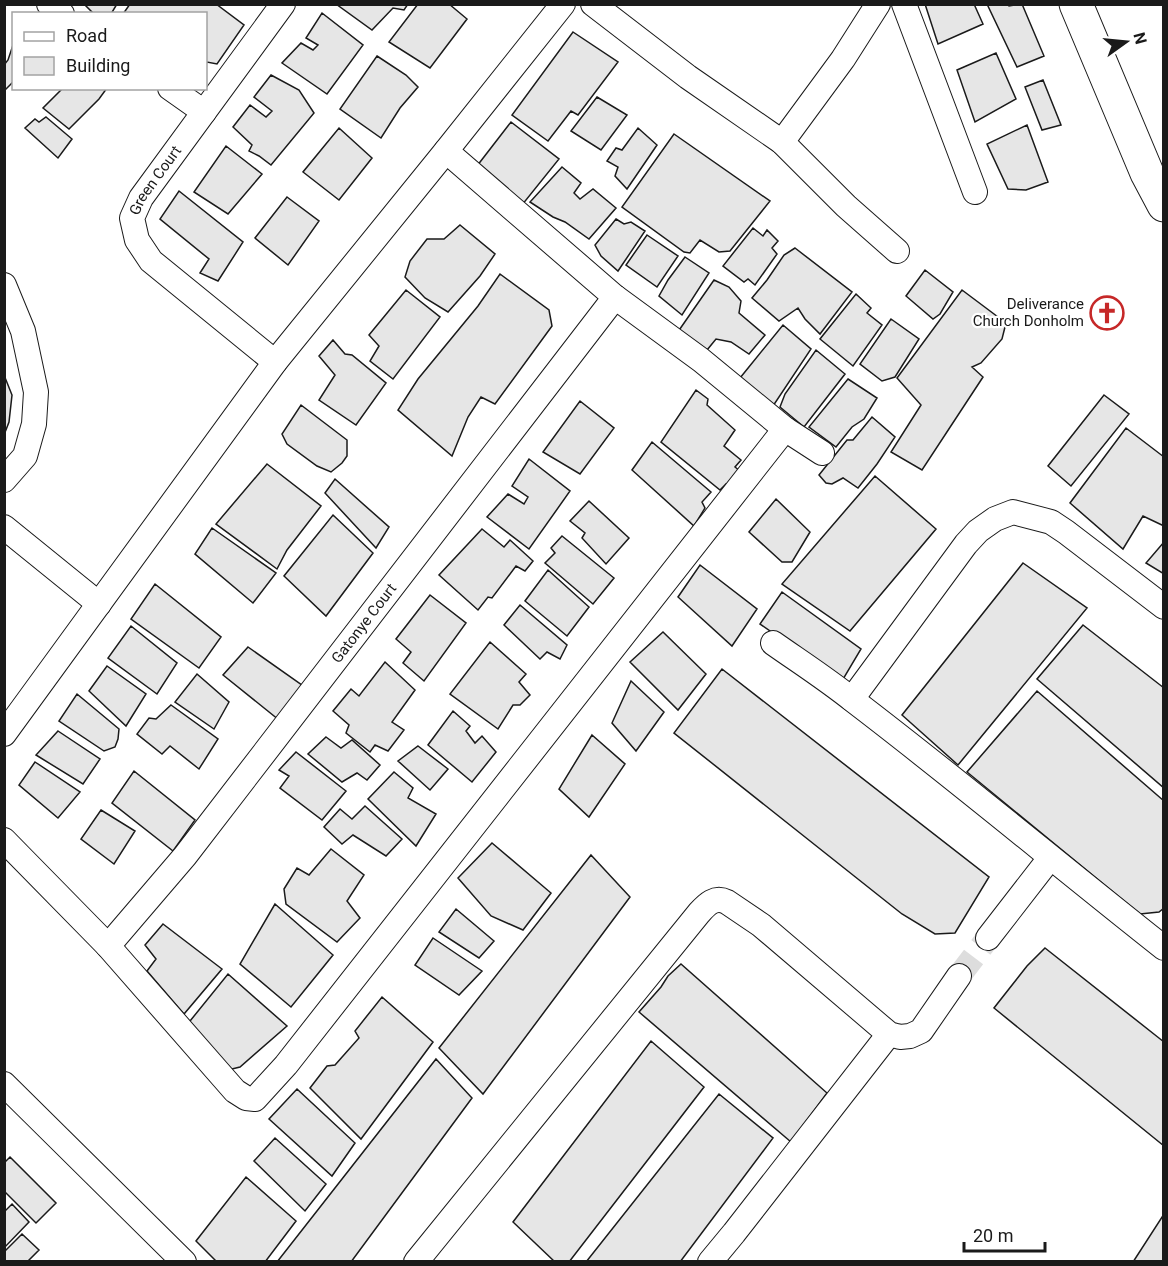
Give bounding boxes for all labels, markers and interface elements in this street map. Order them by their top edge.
legend [12,12,207,90]
north arrow [1096,12,1156,72]
text: Road [66,25,107,46]
text: N [1129,30,1151,46]
text: Building [66,55,130,76]
street label: Green Court [126,142,185,218]
place label: Deliverance Church Donholm [973,295,1084,330]
church icon: Deliverance Church Donholm [1089,295,1125,331]
street label: Gatonye Court [328,580,400,667]
scale bar [964,1215,1045,1253]
text: 20 m [973,1225,1013,1246]

